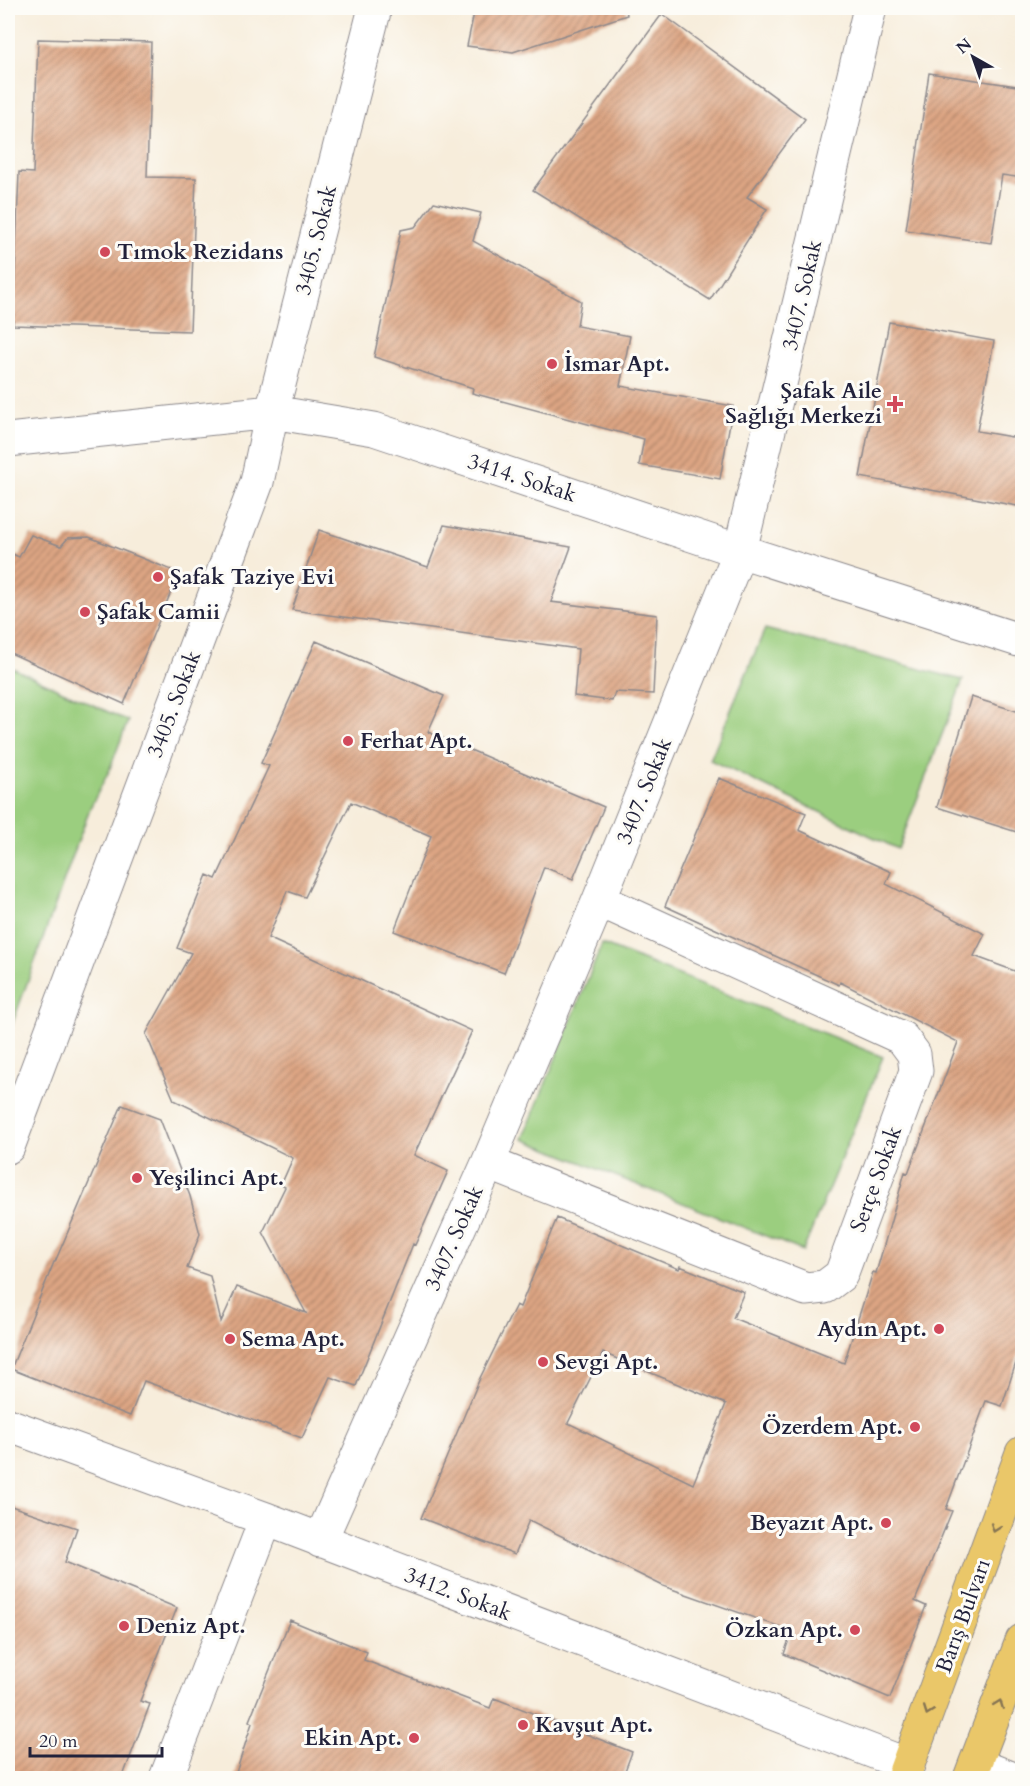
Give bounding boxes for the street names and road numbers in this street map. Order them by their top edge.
street label: 3405. Sokak [288,182,344,298]
street label: 3407. Sokak [775,237,829,353]
street label: 3414. Sokak [464,446,580,510]
street label: 3405. Sokak [140,646,208,762]
street label: 3407. Sokak [609,733,679,849]
street label: Serçe Sokak [843,1122,909,1236]
street label: 3407. Sokak [417,1180,491,1296]
street label: Barış Bulvarı [928,1555,998,1677]
street label: 3412. Sokak [400,1560,516,1628]

